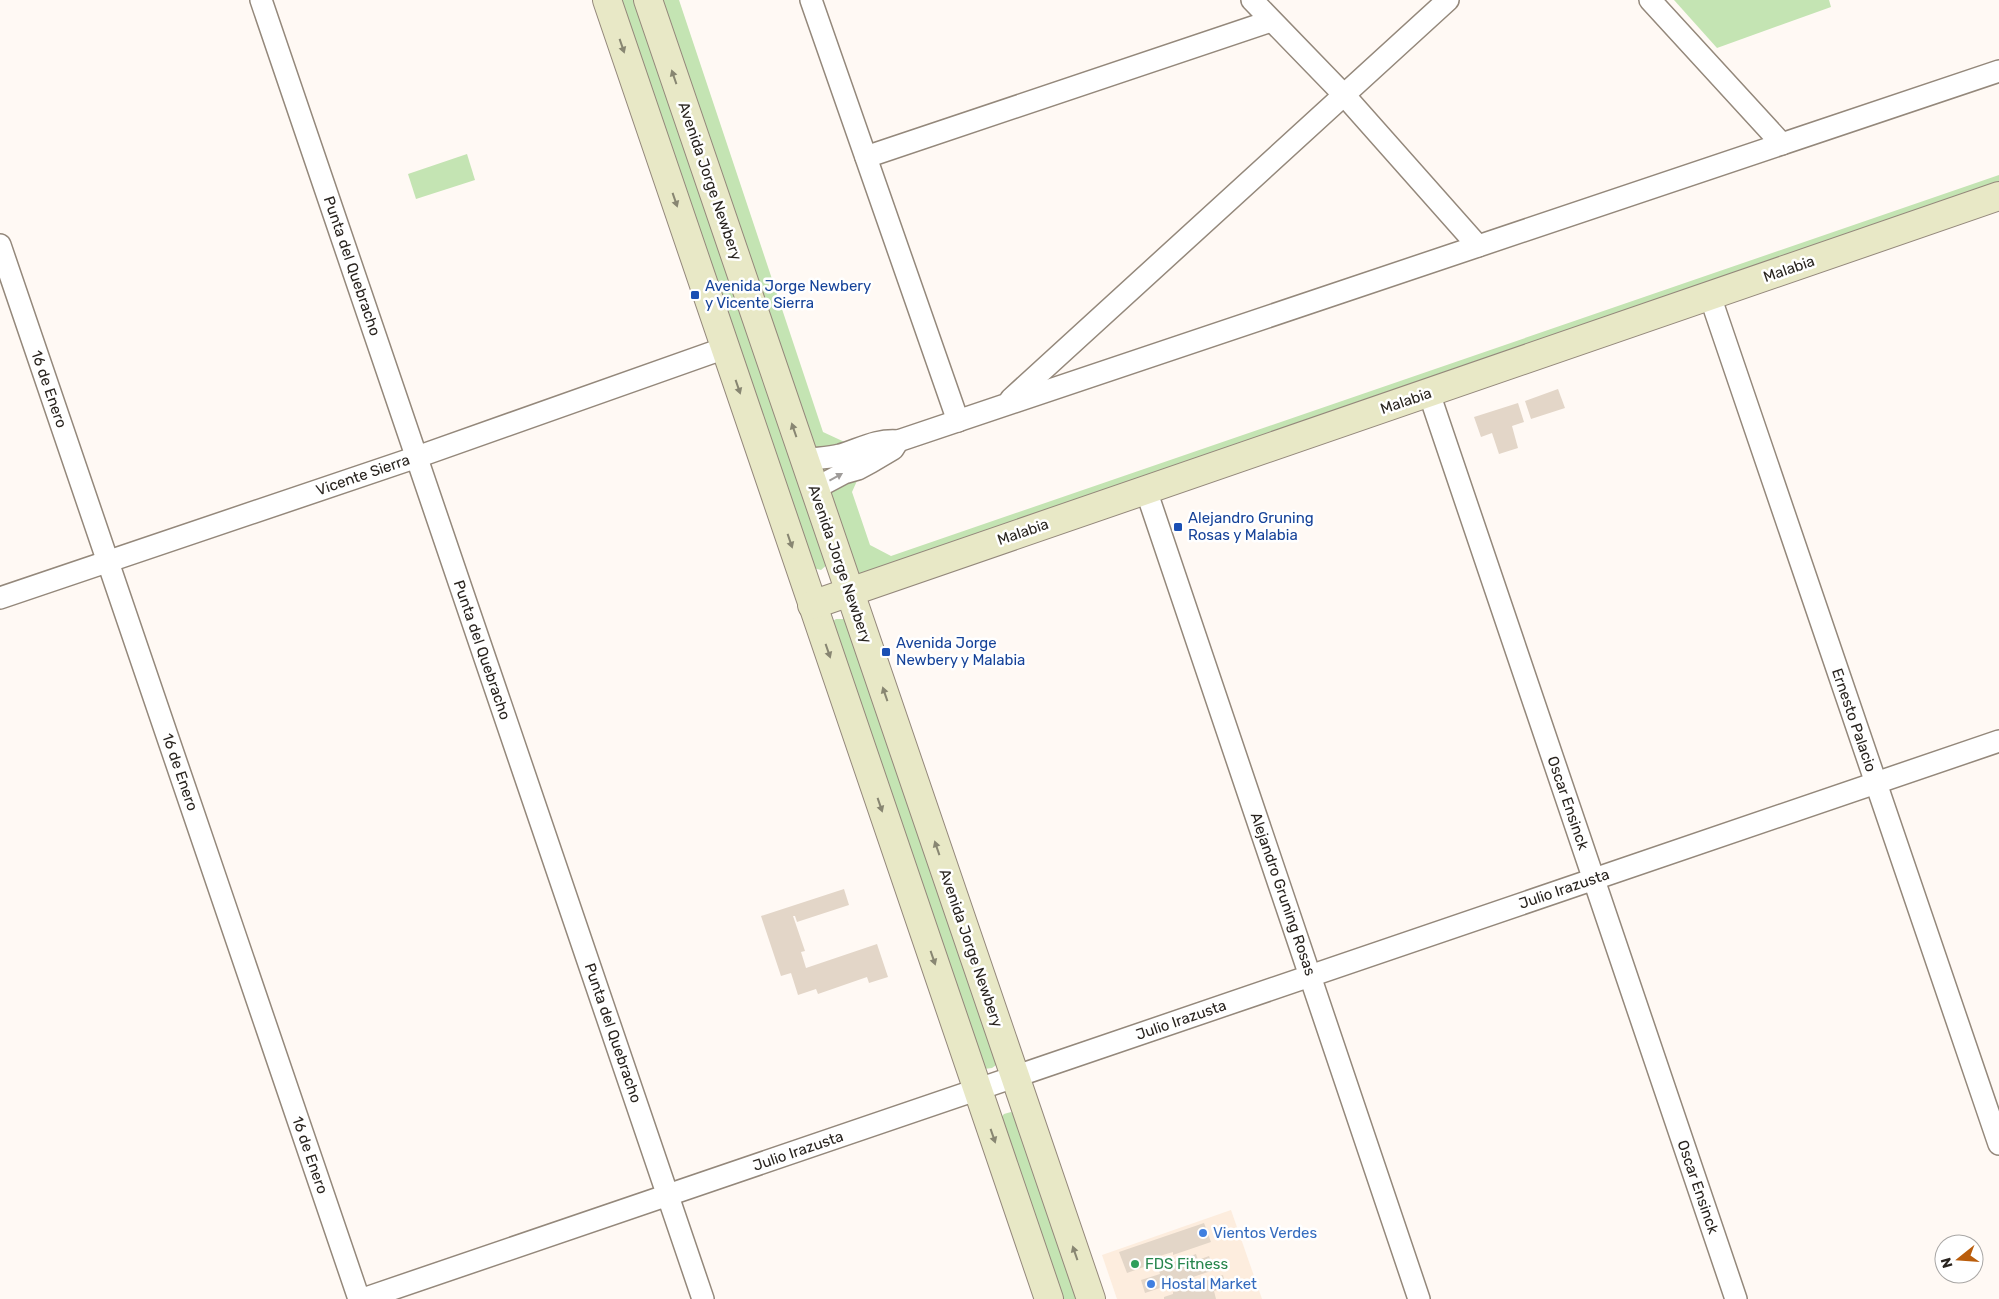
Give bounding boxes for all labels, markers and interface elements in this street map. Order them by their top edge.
one-way arrow [619,39,627,54]
one-way arrow [670,69,678,84]
street label: Avenida Jorge Newbery [674,99,746,263]
one-way arrow [671,193,679,208]
street label: Punta del Quebracho [320,194,384,338]
street label: Malabia [1761,252,1817,286]
place label: Avenida Jorge Newbery y Vicente Sierra [705,277,871,312]
marker: Avenida Jorge Newbery y Vicente Sierra [689,289,701,301]
street label: 16 de Enero [27,348,71,430]
one-way arrow [734,380,742,395]
street label: Malabia [1378,384,1434,418]
one-way arrow [790,422,798,437]
street label: Vicente Sierra [314,451,412,499]
one-way arrow [829,473,843,482]
street label: Avenida Jorge Newbery [804,482,876,646]
place label: Alejandro Gruning Rosas y Malabia [1188,509,1314,544]
street label: Malabia [995,515,1051,549]
marker: Alejandro Gruning Rosas y Malabia [1172,521,1184,533]
one-way arrow [786,534,794,549]
street label: Punta del Quebracho [450,578,514,722]
place label: Avenida Jorge Newbery y Malabia [896,634,1025,669]
one-way arrow [824,644,832,659]
marker: Avenida Jorge Newbery y Malabia [880,646,892,658]
street label: Ernesto Palacio [1828,666,1880,774]
one-way arrow [881,687,888,702]
street label: 16 de Enero [158,731,202,813]
street label: Oscar Ensinck [1544,754,1593,852]
one-way arrow [877,797,884,812]
street label: Alejandro Gruning Rosas [1247,810,1320,978]
one-way arrow [933,840,941,855]
street label: Julio Irazusta [1516,865,1612,913]
street label: Avenida Jorge Newbery [935,866,1007,1030]
one-way arrow [930,951,937,966]
street label: Punta del Quebracho [581,961,645,1105]
street label: Julio Irazusta [1133,996,1229,1044]
street label: 16 de Enero [288,1114,332,1196]
street label: Julio Irazusta [750,1127,846,1175]
one-way arrow [990,1128,997,1143]
street label: Oscar Ensinck [1674,1138,1723,1236]
place label: Vientos Verdes [1213,1224,1317,1242]
marker: Vientos Verdes [1197,1227,1209,1239]
north arrow [1934,1234,1984,1284]
one-way arrow [1071,1245,1079,1260]
place label: FDS Fitness [1145,1255,1228,1273]
text: N [1937,1255,1957,1270]
marker: FDS Fitness [1129,1258,1141,1270]
place label: Hostal Market [1161,1275,1257,1293]
marker: Hostal Market [1145,1278,1157,1290]

